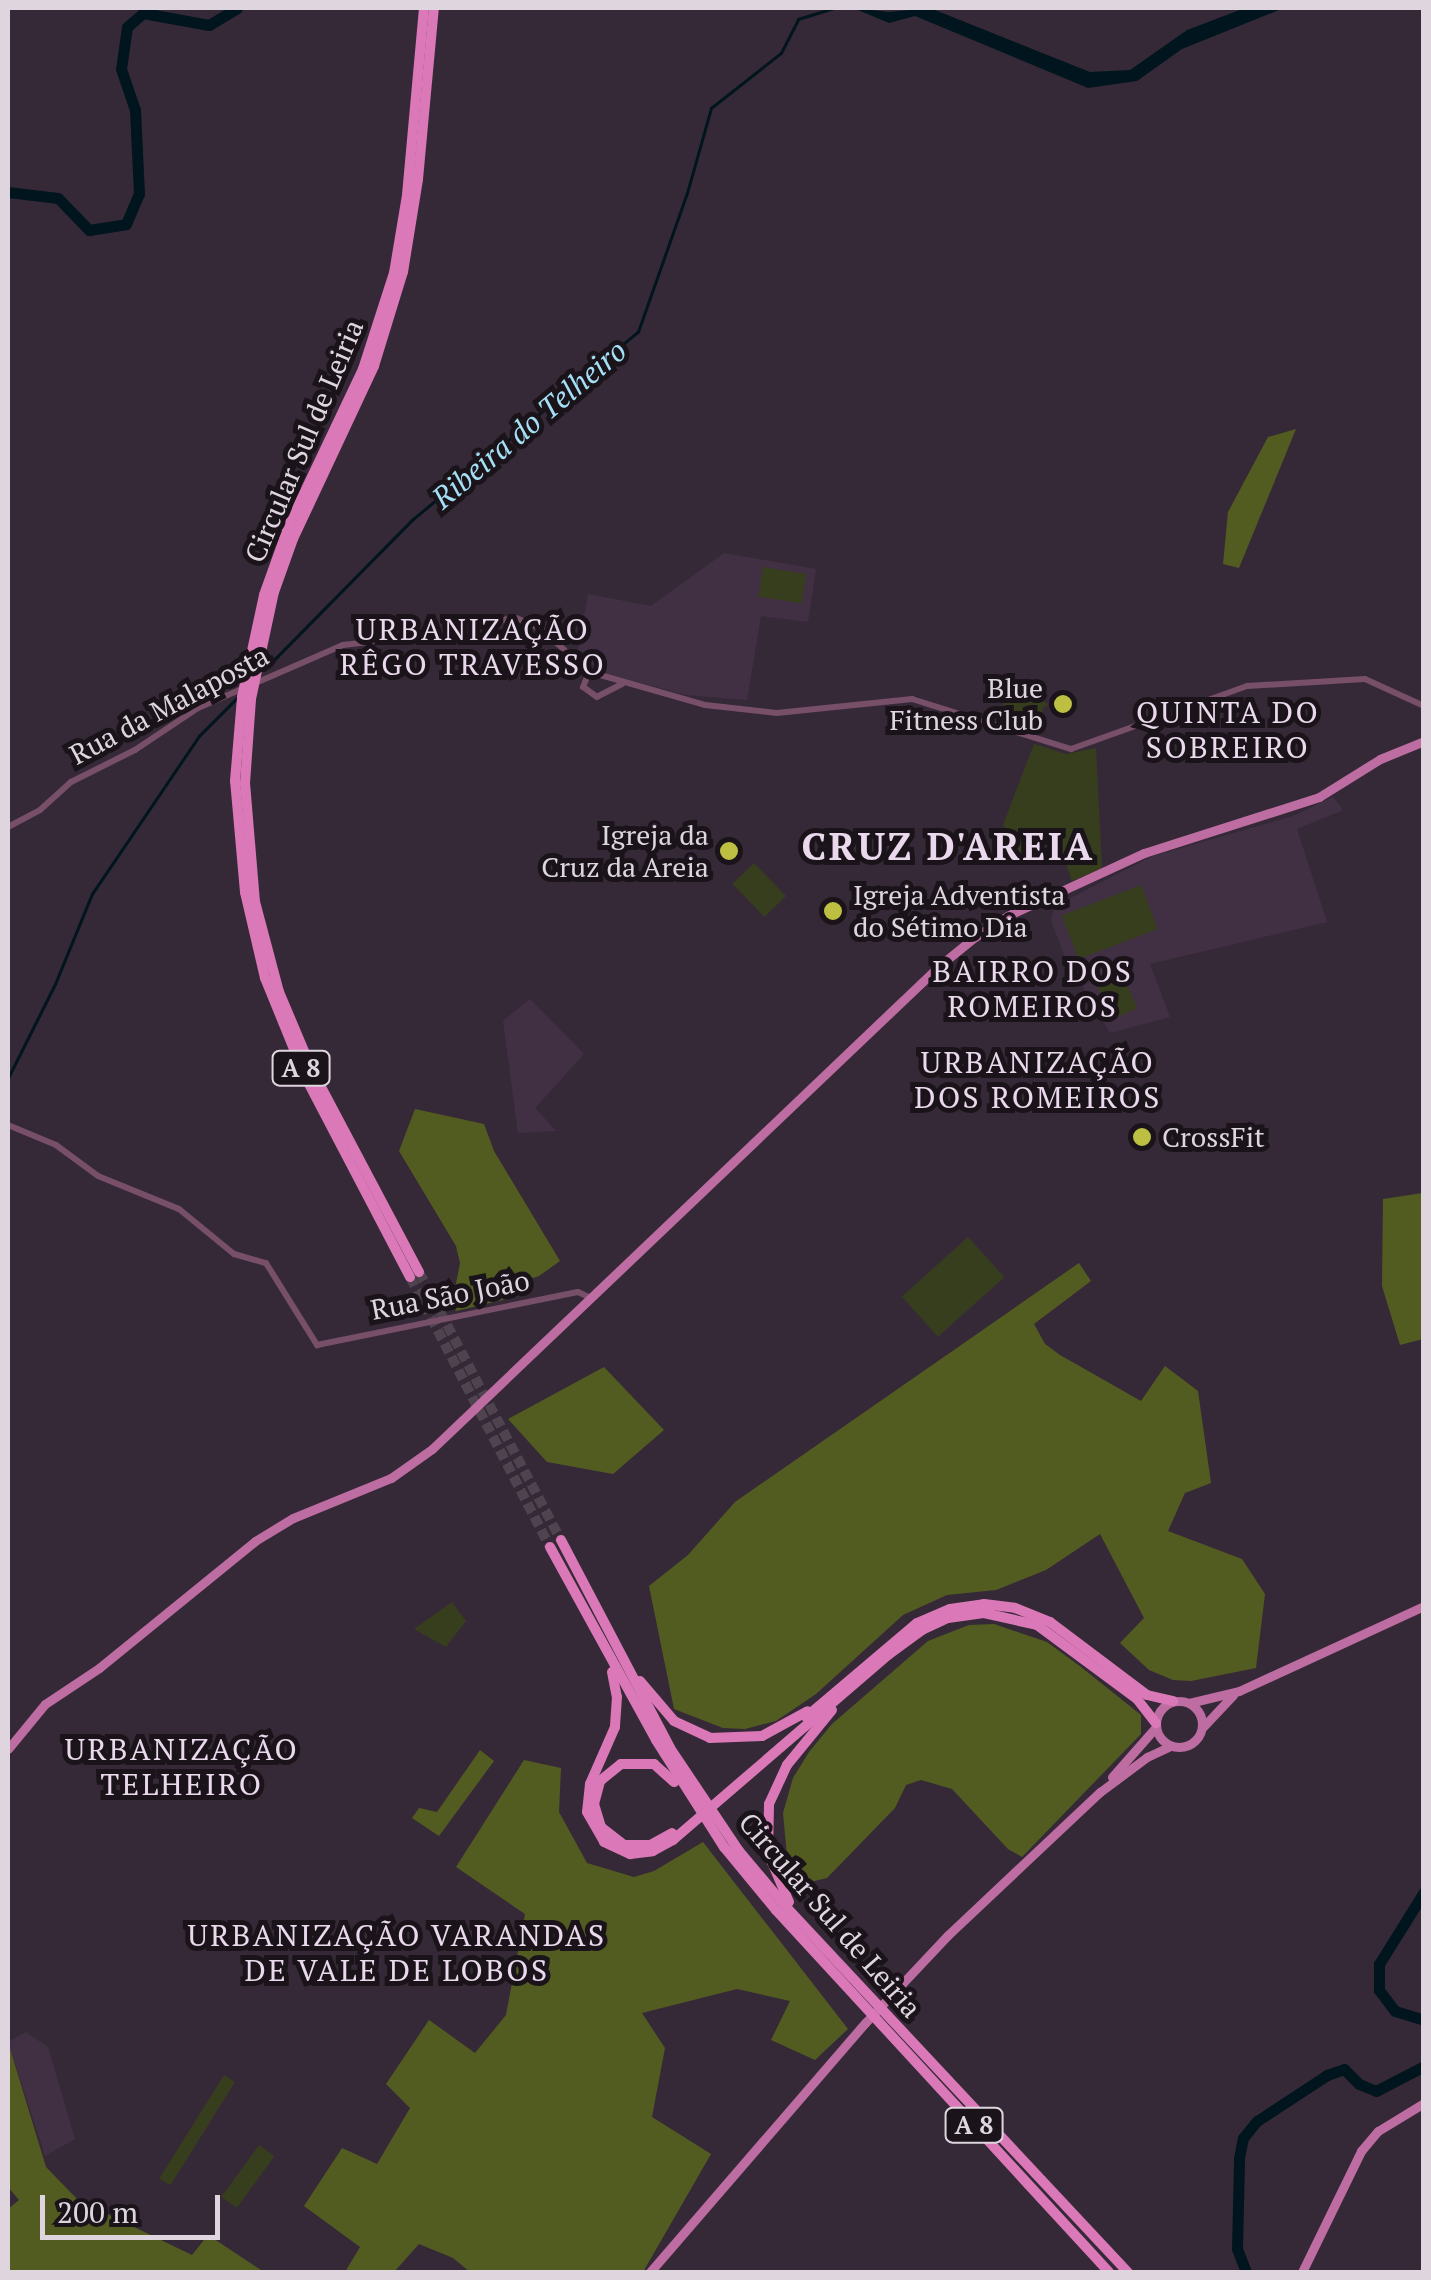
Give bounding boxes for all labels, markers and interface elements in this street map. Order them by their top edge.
street label: Circular Sul de Leiria [238,315,370,567]
water label: Ribeira do Telheiro [425,332,633,516]
district label: URBANIZAÇÃO RÊGO TRAVESSO [340,611,606,682]
street label: Rua da Malaposta [64,638,274,772]
place label: Blue Fitness Club [889,671,1043,737]
marker: Blue Fitness Club [1052,693,1074,715]
district label: QUINTA DO SOBREIRO [1136,694,1320,764]
place label: Igreja da Cruz da Areia [541,818,709,884]
district label: CRUZ D'AREIA [801,824,1095,870]
marker: Igreja da Cruz da Areia [718,840,740,862]
place label: Igreja Adventista do Sétimo Dia [853,878,1066,944]
marker: Igreja Adventista do Sétimo Dia [822,900,844,922]
district label: BAIRRO DOS ROMEIROS [933,953,1133,1024]
district label: URBANIZAÇÃO DOS ROMEIROS [914,1044,1162,1114]
road number: A 8 [271,1048,331,1088]
place label: CrossFit [1162,1120,1265,1154]
marker: CrossFit [1131,1126,1153,1148]
street label: Rua São João [368,1263,532,1327]
district label: URBANIZAÇÃO TELHEIRO [65,1731,299,1802]
street label: Circular Sul de Leiria [732,1806,928,2024]
district label: URBANIZAÇÃO VARANDAS DE VALE DE LOBOS [187,1917,607,1988]
road number: A 8 [944,2105,1004,2145]
scale bar [45,2175,225,2237]
text: 200 m [57,2192,138,2232]

